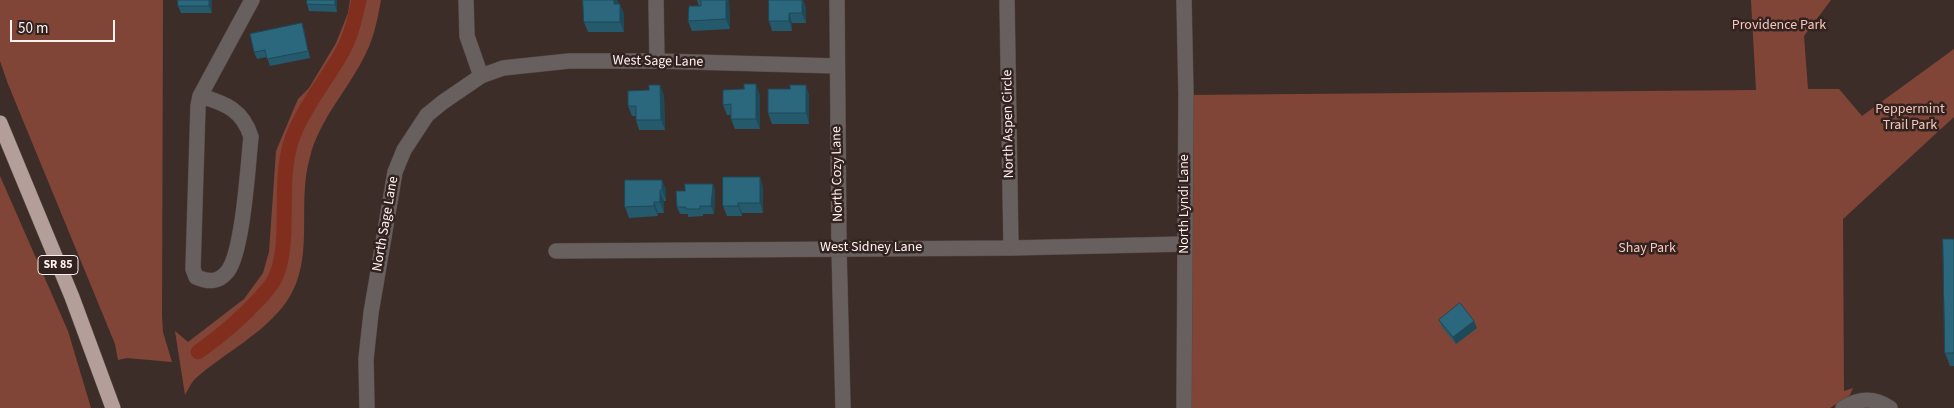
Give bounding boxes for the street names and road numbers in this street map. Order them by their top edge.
street label: West Sage Lane [613,53,703,71]
street label: North Aspen Circle [1000,70,1018,178]
street label: North Cozy Lane [829,126,847,222]
street label: North Lyndi Lane [1177,154,1193,254]
street label: North Sage Lane [369,175,403,273]
street label: West Sidney Lane [820,240,922,256]
road number: SR 85 [38,256,78,274]

